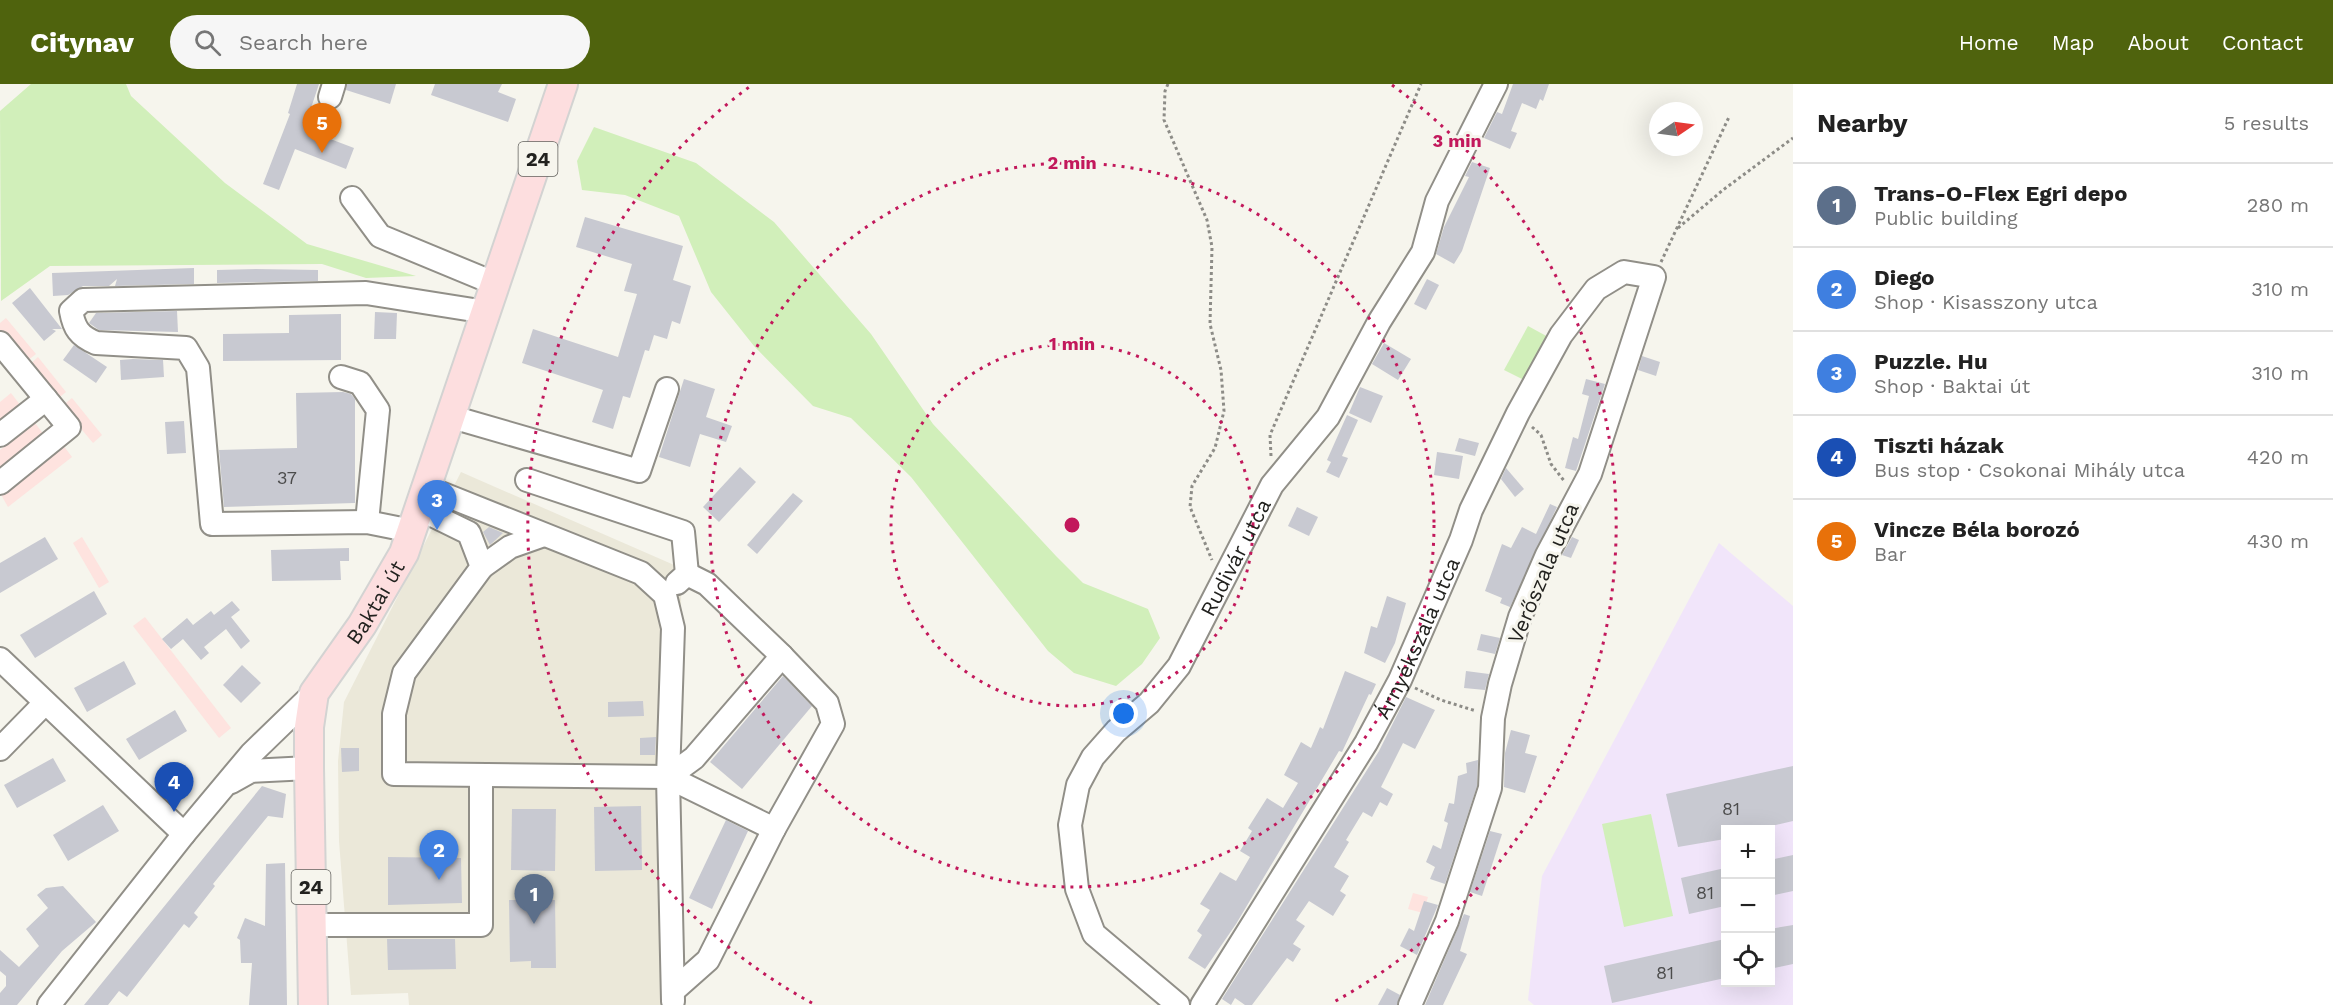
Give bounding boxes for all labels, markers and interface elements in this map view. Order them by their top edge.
search box [170,15,590,69]
text: Citynav [30,26,134,59]
icon: search [191,26,224,59]
text: Search here [239,30,368,55]
text: Home [1959,30,2019,55]
text: Map [2052,30,2095,55]
text: About [2128,30,2189,55]
text: Contact [2222,30,2303,55]
north arrow [1649,102,1703,156]
pin: 5 [302,104,342,153]
text: Nearby [1817,108,1908,138]
text: 5 results [2224,111,2309,135]
text: 3 min [1432,130,1482,151]
road number: 24 [518,142,558,176]
text: 2 min [1047,152,1097,173]
text: Trans-O-Flex Egri depo [1874,181,2127,206]
text: 1 [1832,193,1841,217]
text: 280 m [2247,193,2309,217]
text: Public building [1874,206,2018,230]
text: Diego [1874,265,1934,290]
text: 2 [1831,277,1842,301]
text: 310 m [2251,277,2309,301]
text: Shop · Kisasszony utca [1874,290,2098,314]
text: 1 min [1049,333,1095,354]
text: Puzzle. Hu [1874,349,1988,374]
text: 3 [1831,361,1842,385]
text: 310 m [2251,361,2309,385]
text: Shop · Baktai út [1874,374,2030,398]
text: Tiszti házak [1874,433,2004,458]
text: 4 [1830,445,1843,469]
text: 420 m [2247,445,2309,469]
text: Bus stop · Csokonai Mihály utca [1874,458,2185,482]
house number: 37 [277,467,297,488]
pin: 3 [418,480,456,530]
street label: Rudivár utca [1194,494,1275,620]
street label: Verőszala utca [1502,499,1584,647]
centre of rings [1062,515,1082,535]
text: Vincze Béla borozó [1874,517,2080,542]
text: 5 [1831,529,1842,553]
text: 430 m [2247,529,2309,553]
text: Bar [1874,542,1907,566]
street label: Árnyékszala utca [1369,553,1464,723]
street label: Baktai út [340,556,410,649]
your location [1109,699,1138,728]
pin: 4 [154,762,194,812]
house number: 81 [1722,798,1740,819]
map controls [1721,825,1775,987]
button: + [1721,825,1775,879]
pin: 2 [420,830,458,880]
road number: 24 [292,870,330,904]
pin: 1 [514,874,554,924]
button: − [1721,879,1775,933]
house number: 81 [1696,882,1714,903]
button: locate [1721,933,1775,987]
house number: 81 [1656,962,1674,983]

